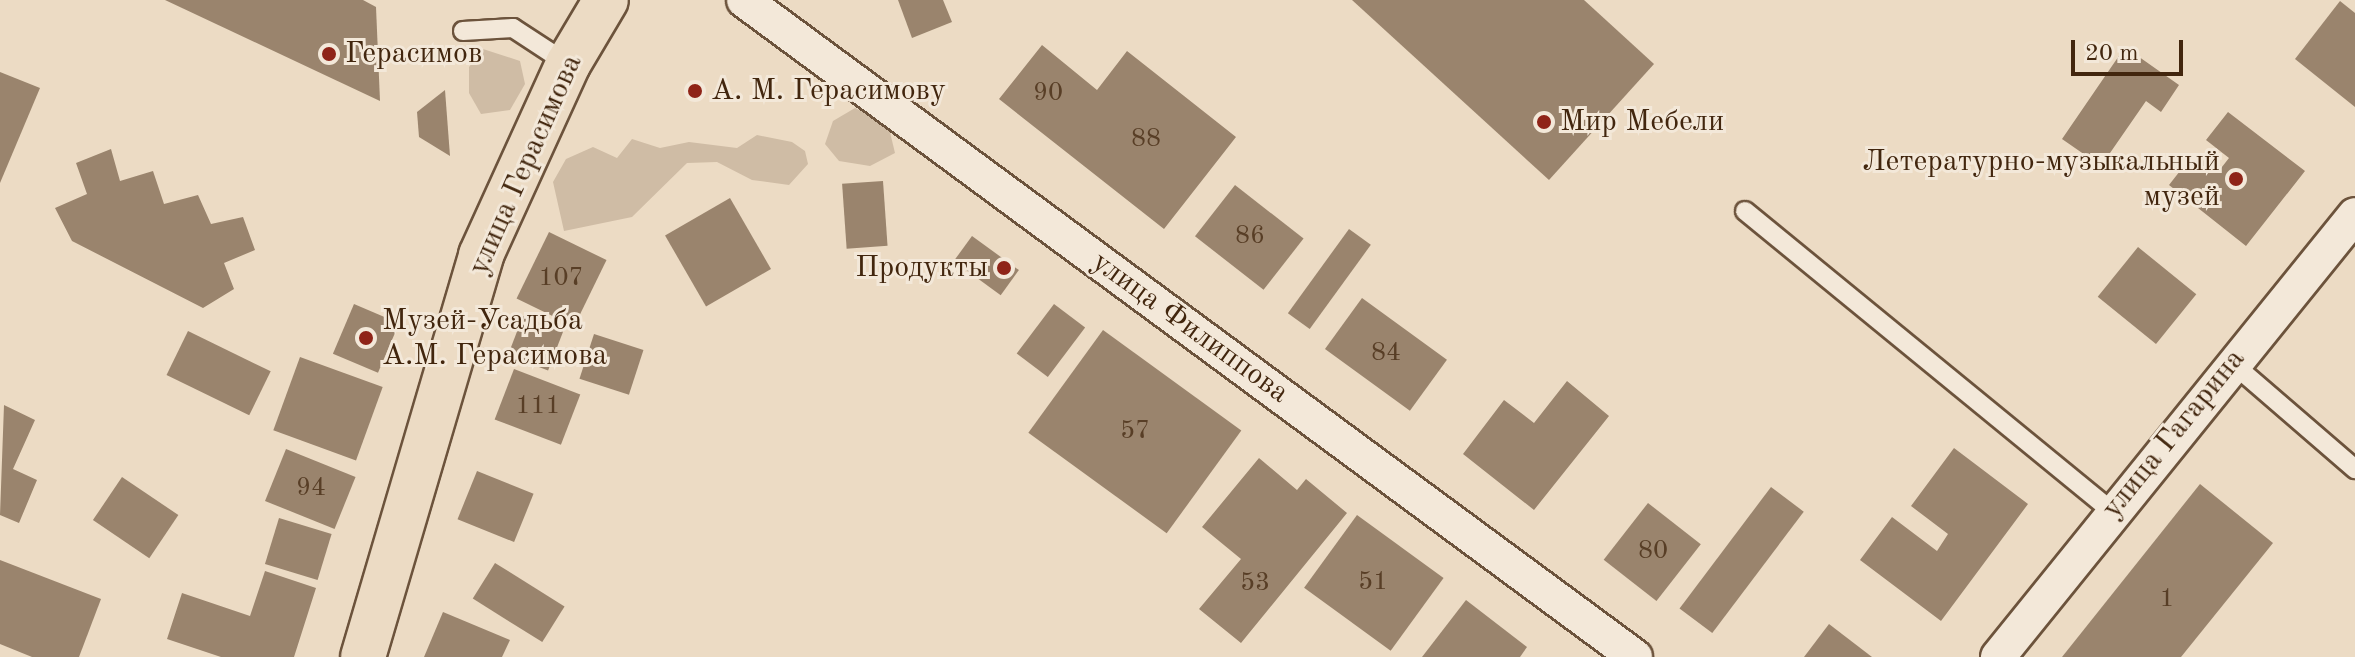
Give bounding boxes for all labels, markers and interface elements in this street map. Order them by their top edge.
scale bar [2075,24,2187,74]
place label: Герасимов [345,36,482,72]
text: 20 m [2085,42,2139,66]
marker: Герасимов [320,45,338,63]
street label: улица Герасимова [461,49,591,281]
place label: А. М. Герасимову [711,73,946,109]
house number: 90 [1033,78,1063,110]
marker: А. М. Герасимову [686,82,704,100]
place label: Мир Мебели [1560,104,1724,140]
marker: Мир Мебели [1535,113,1553,131]
house number: 88 [1131,124,1161,156]
place label: Летературно-музыкальный музей [1862,144,2220,214]
marker: Летературно-музыкальный музей [2227,170,2245,188]
house number: 86 [1235,221,1265,253]
street label: улица Филиппова [1084,244,1296,412]
place label: Продукты [855,250,988,286]
marker: Продукты [995,259,1013,277]
house number: 107 [538,263,584,295]
place label: Музей-Усадьба А.М. Герасимова [382,303,607,374]
marker: Музей-Усадьба А.М. Герасимова [357,329,375,347]
house number: 84 [1371,338,1401,370]
street label: улица Гагарина [2095,342,2253,526]
house number: 111 [515,391,561,423]
house number: 57 [1120,416,1150,448]
house number: 94 [296,473,326,505]
house number: 80 [1638,536,1668,568]
house number: 51 [1358,567,1388,599]
house number: 53 [1240,568,1270,600]
house number: 1 [2159,584,2175,616]

